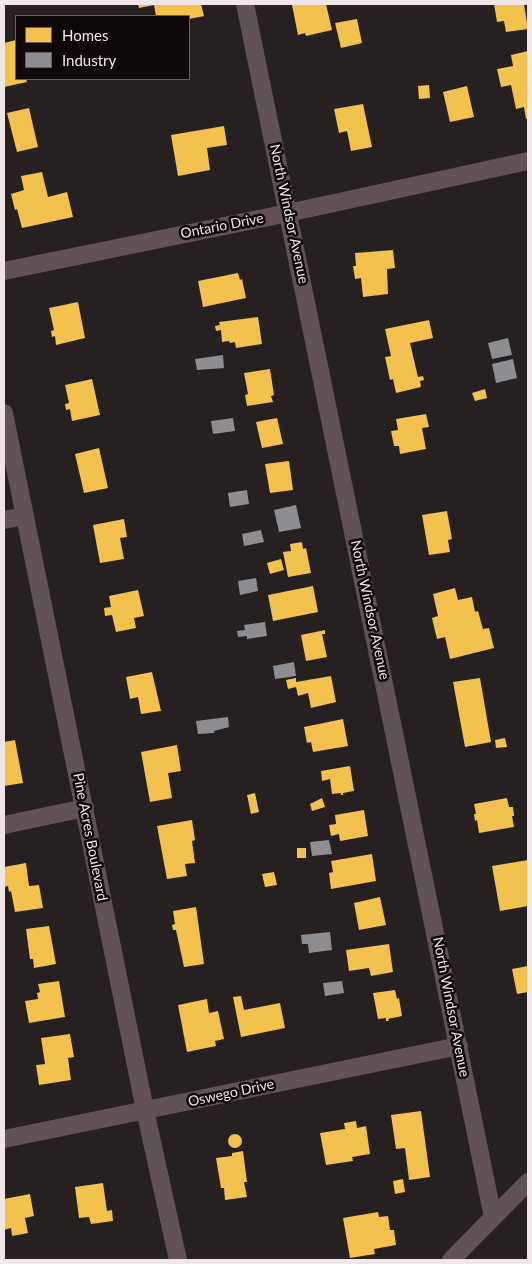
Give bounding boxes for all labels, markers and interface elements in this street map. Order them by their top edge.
legend [15,15,190,80]
text: Homes [62,26,108,44]
text: Industry [62,51,116,69]
street label: North Windsor Avenue [266,143,312,285]
street label: Ontario Drive [179,210,265,242]
street label: North Windsor Avenue [347,539,393,681]
street label: Pine Acres Boulevard [69,771,111,903]
street label: North Windsor Avenue [429,936,473,1078]
street label: Oswego Drive [186,1076,276,1110]

